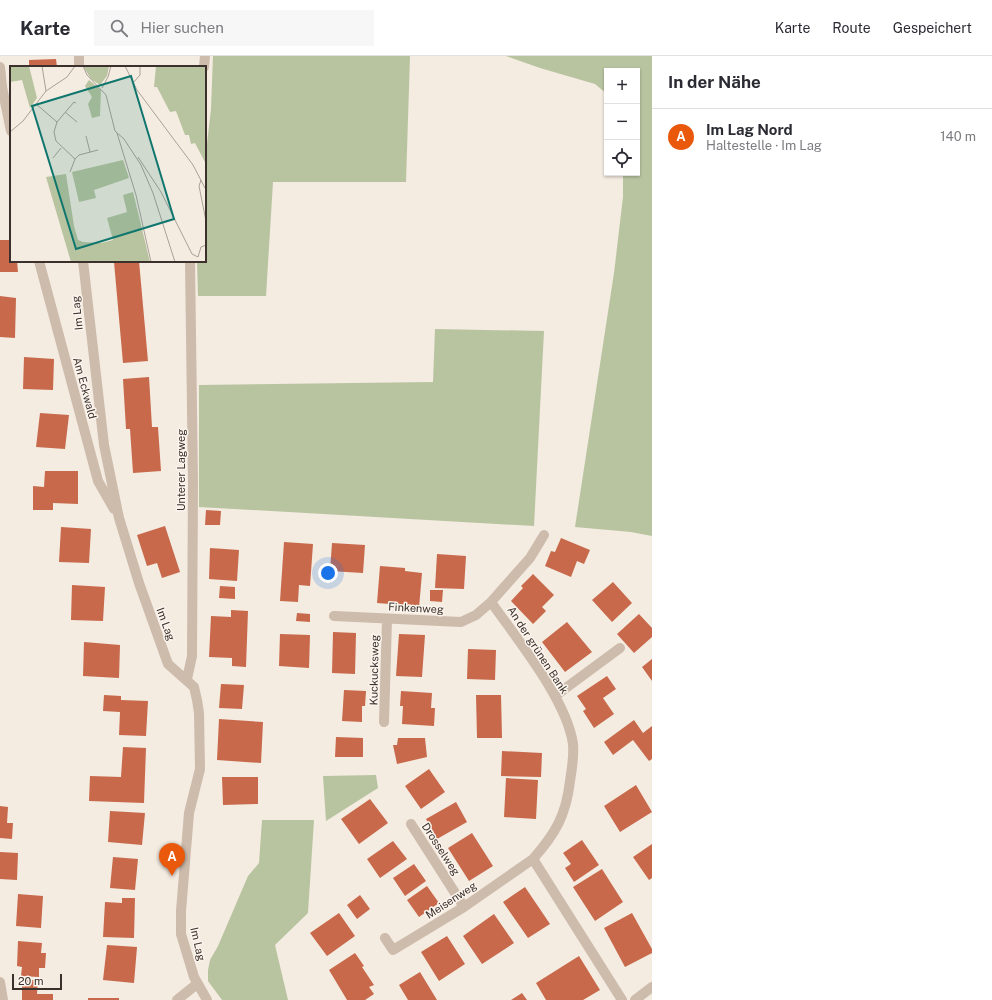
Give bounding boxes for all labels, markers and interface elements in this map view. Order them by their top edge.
search box [94,10,374,46]
text: Karte [20,17,70,39]
icon: search [108,17,130,39]
text: Hier suchen [140,19,224,36]
text: Karte [775,20,810,36]
text: Route [832,20,871,36]
text: Gespeichert [893,20,972,36]
inset map [10,66,206,262]
map controls [604,68,640,176]
button: + [604,68,640,104]
text: In der Nähe [668,72,761,92]
button: − [604,104,640,140]
text: Im Lag Nord [706,121,793,138]
text: A [676,129,686,144]
text: 140 m [940,129,976,144]
text: Haltestelle · Im Lag [706,138,822,153]
button: locate [604,140,640,176]
street label: Im Lag [69,295,85,331]
street label: Am Eckwald [71,356,99,420]
street label: Unterer Lagweg [175,429,187,511]
your location [318,563,338,583]
street label: Finkenweg [388,601,444,615]
street label: An der grünen Bank [505,604,571,696]
street label: Im Lag [154,606,178,642]
street label: Kuckucksweg [367,634,381,706]
street label: Drosselweg [420,821,462,878]
pin: A [159,843,185,876]
street label: Meisenweg [423,879,479,921]
street label: Im Lag [188,926,208,962]
scale bar [12,972,62,991]
text: 20 m [18,975,43,987]

